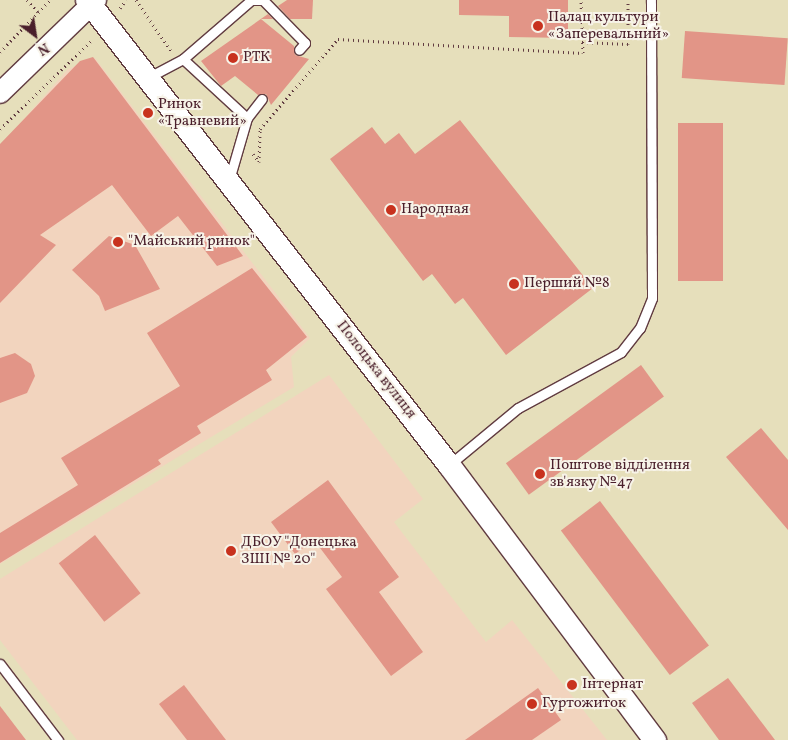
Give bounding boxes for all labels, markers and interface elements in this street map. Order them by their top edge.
place label: Палац культури «Заперевальний» [548,8,669,43]
north arrow [10,10,60,60]
marker: Палац культури «Заперевальний» [532,20,544,32]
text: N [34,38,52,59]
place label: РТК [243,49,270,67]
marker: РТК [227,52,239,64]
place label: Ринок «Травневий» [158,95,247,130]
marker: Ринок «Травневий» [142,107,154,119]
place label: Народная [401,201,469,219]
marker: Народная [385,204,397,216]
place label: "Майський ринок" [128,233,255,251]
marker: "Майський ринок" [112,236,124,248]
place label: Перший №8 [524,275,610,293]
marker: Перший №8 [508,278,520,290]
street label: Полоцька вулиця [332,317,420,423]
place label: Поштове відділення зв'язку №47 [550,456,690,491]
marker: Поштове відділення зв'язку №47 [534,468,546,480]
place label: ДБОУ "Донецька ЗШІ № 20" [241,533,357,568]
marker: ДБОУ "Донецька ЗШІ № 20" [225,545,237,557]
place label: Інтернат [582,676,643,694]
marker: Інтернат [566,679,578,691]
place label: Гуртожиток [542,695,626,713]
marker: Гуртожиток [526,698,538,710]

